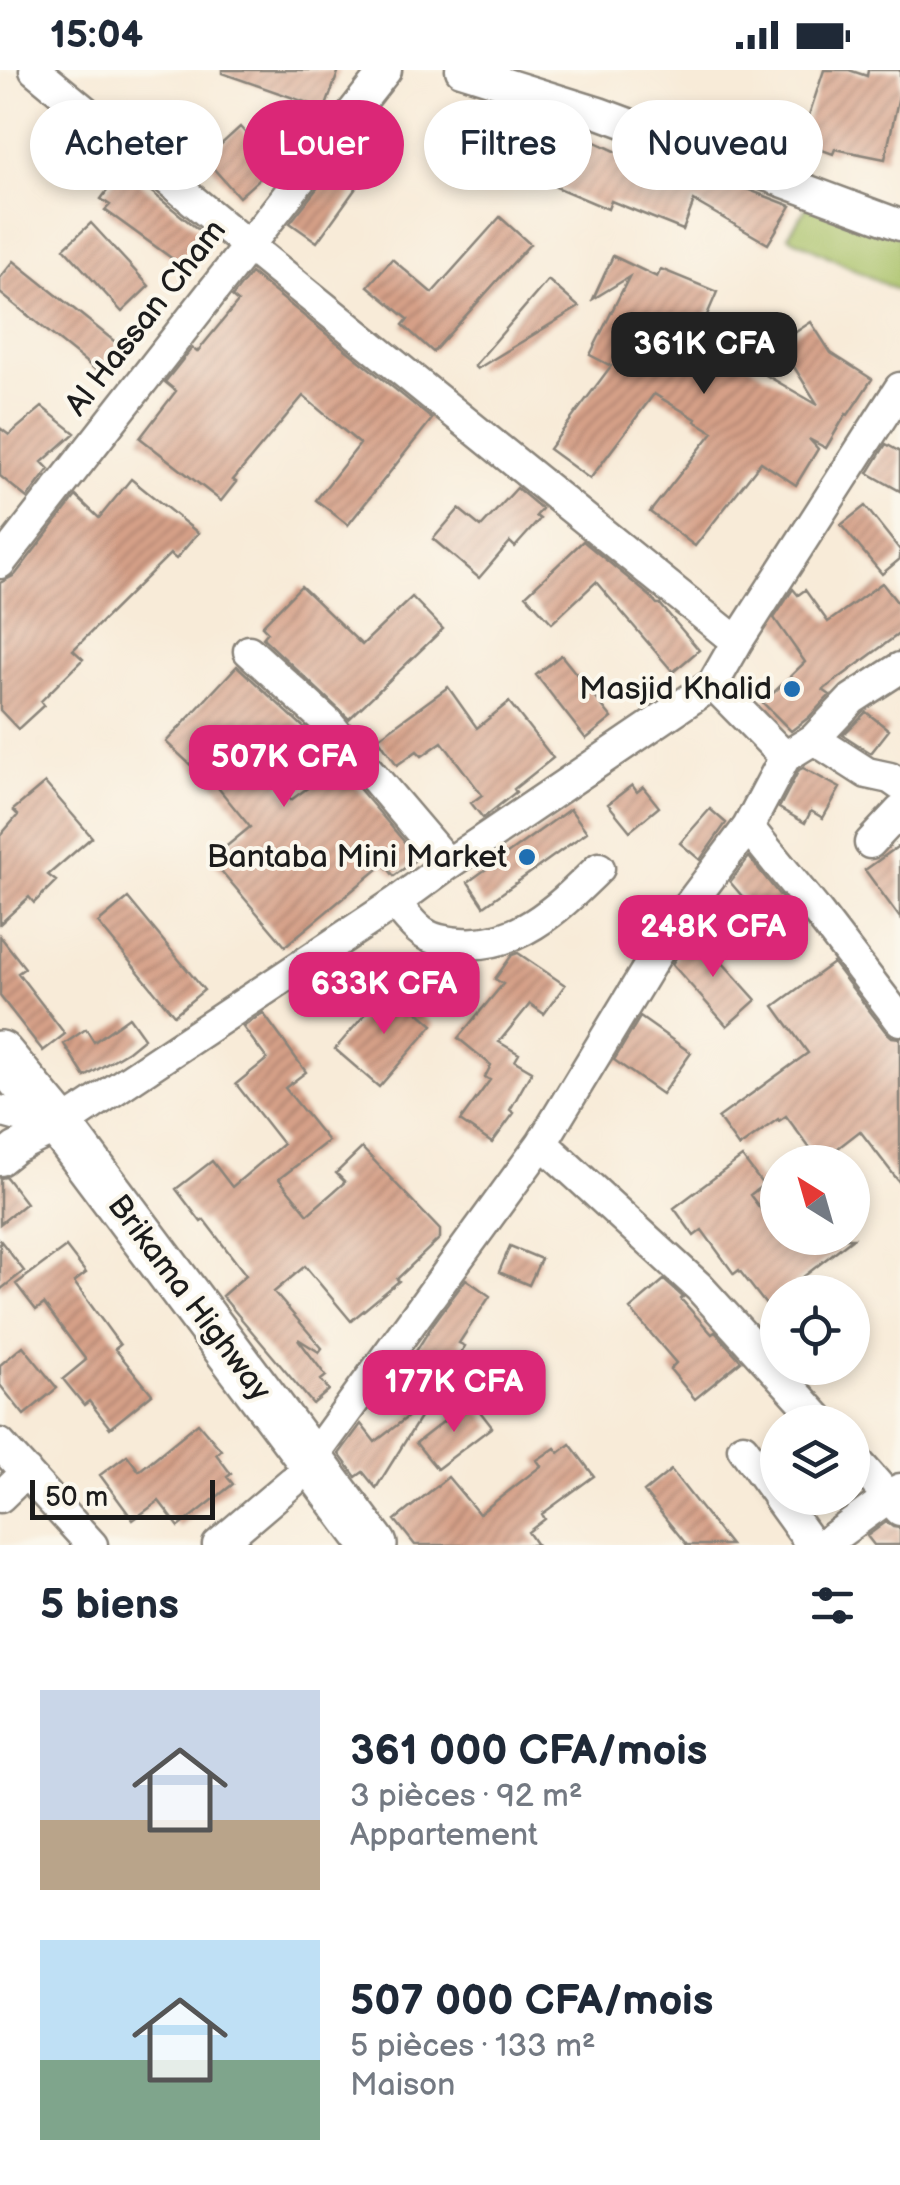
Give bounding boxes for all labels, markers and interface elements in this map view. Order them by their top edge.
text: 15:04 [50,13,143,58]
chip: Acheter [30,100,223,190]
chip: Louer [243,100,404,190]
chip: Filtres [424,100,592,190]
chip: Nouveau [612,100,823,190]
street label: Al Hassan Cham [57,212,235,424]
pin: 361K CFA [601,312,807,397]
text: 361K CFA [633,325,775,364]
place label: Masjid Khalid [579,670,772,709]
marker: Masjid Khalid [781,678,803,700]
pin: 507K CFA [181,725,387,810]
text: 507K CFA [211,738,357,777]
place label: Bantaba Mini Market [207,838,507,877]
marker: Bantaba Mini Market [516,846,538,868]
pin: 248K CFA [610,895,816,980]
text: 248K CFA [640,908,786,947]
pin: 633K CFA [281,952,487,1037]
text: 633K CFA [311,965,457,1004]
north arrow [760,1145,870,1255]
map controls [760,1145,870,1515]
street label: Brikama Highway [99,1187,280,1409]
button: locate [760,1275,870,1385]
pin: 177K CFA [351,1350,557,1435]
text: 177K CFA [385,1363,523,1402]
button: layers [760,1405,870,1515]
scale bar [30,1475,215,1520]
text: 50 m [45,1481,108,1514]
icon: filters [805,1578,860,1633]
text: 5 biens [40,1580,179,1631]
text: 361 000 CFA/mois [350,1726,707,1777]
icon: home [120,1730,240,1850]
text: 3 pièces · 92 m² [350,1777,583,1816]
text: Appartement [350,1816,538,1855]
text: 507 000 CFA/mois [350,1976,713,2027]
icon: home [120,1980,240,2100]
text: 5 pièces · 133 m² [350,2027,596,2066]
text: Maison [350,2066,455,2105]

